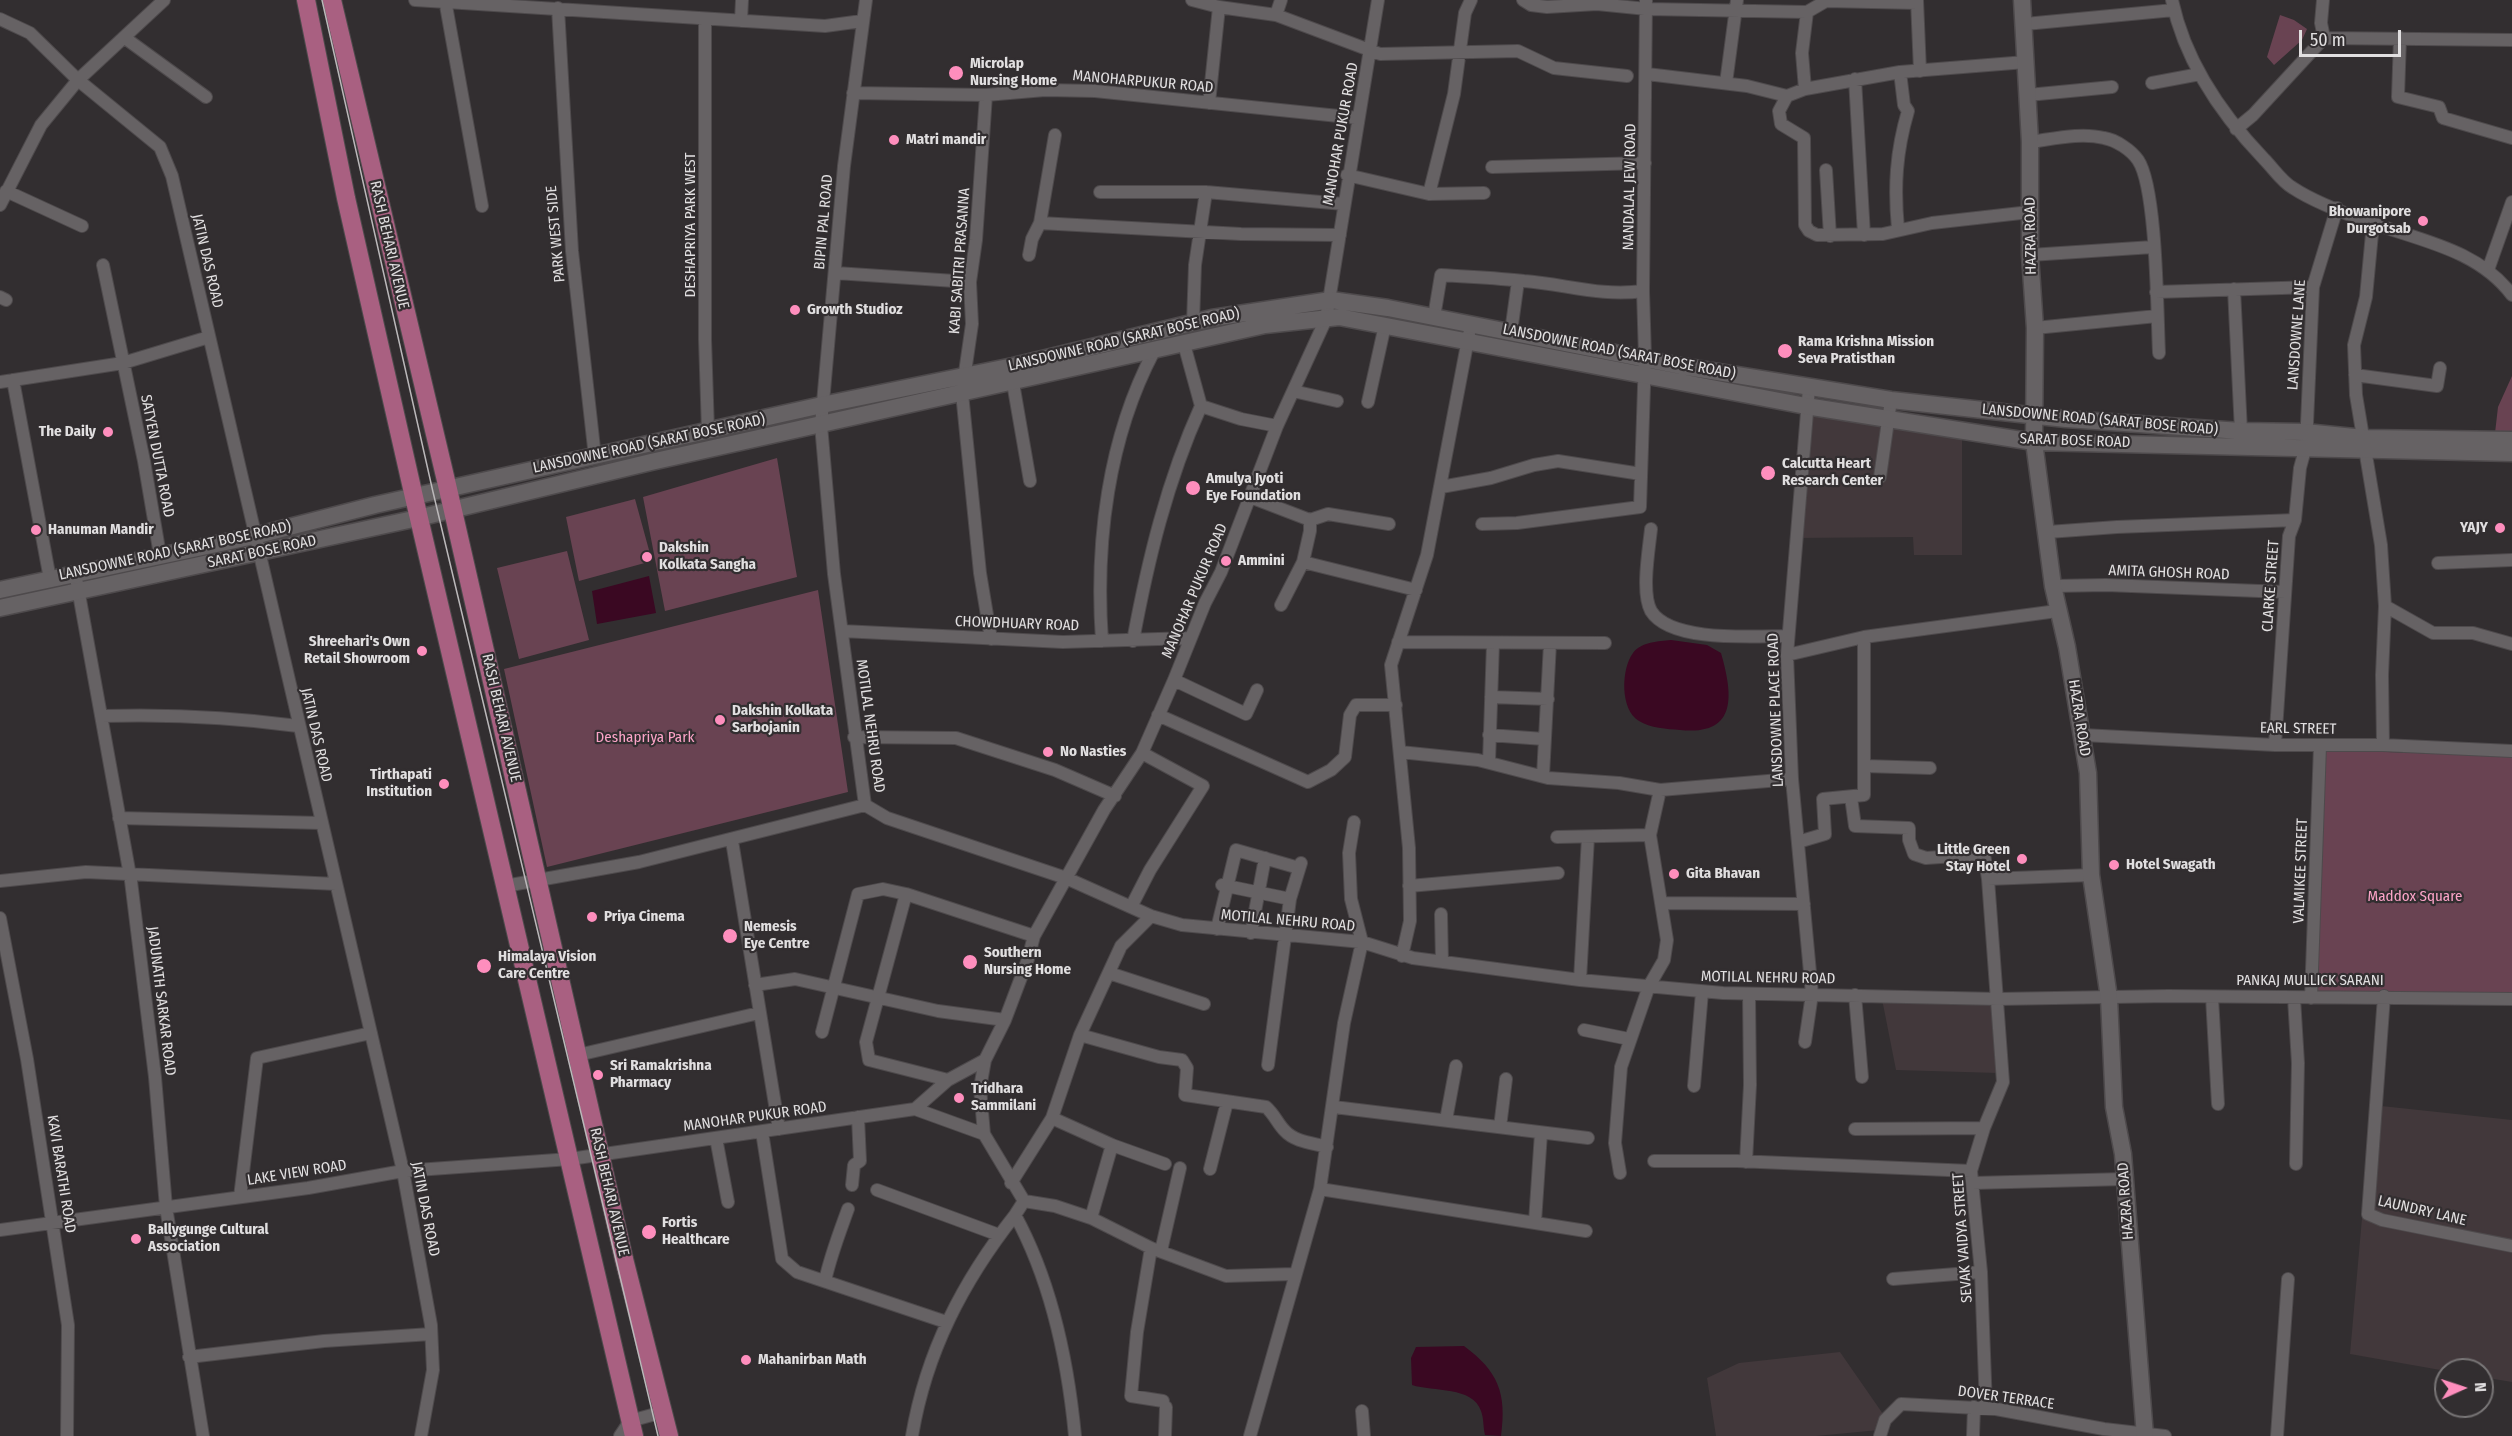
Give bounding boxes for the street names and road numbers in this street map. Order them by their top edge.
street label: MANOHAR PUKUR ROAD [1320,61,1362,207]
street label: MANOHARPUKUR ROAD [1072,67,1214,97]
street label: NANDALAL JEW ROAD [1620,123,1640,251]
street label: DESHAPRIYA PARK WEST [682,153,700,297]
street label: BIPIN PAL ROAD [811,174,837,270]
street label: RASH BEHARI AVENUE [365,179,413,311]
street label: PARK WEST SIDE [543,185,569,283]
street label: KABI SABITRI PRASANNA [946,187,974,335]
street label: HAZRA ROAD [2021,197,2041,275]
street label: JATIN DAS ROAD [187,212,227,310]
street label: LANSDOWNE LANE [2284,279,2310,391]
street label: LANSDOWNE ROAD (SARAT BOSE ROAD) [1007,305,1241,375]
street label: LANSDOWNE ROAD (SARAT BOSE ROAD) [1501,321,1737,383]
street label: SATYEN DUTTA ROAD [136,393,178,519]
street label: LANSDOWNE ROAD (SARAT BOSE ROAD) [1981,401,2219,439]
street label: LANSDOWNE ROAD (SARAT BOSE ROAD) [531,411,767,477]
street label: SARAT BOSE ROAD [2019,430,2131,452]
street label: LANSDOWNE ROAD (SARAT BOSE ROAD) [57,518,293,584]
street label: MANOHAR PUKUR ROAD [1158,521,1232,661]
street label: SARAT BOSE ROAD [206,532,318,572]
street label: CLARKE STREET [2259,539,2283,633]
street label: AMITA GHOSH ROAD [2108,562,2230,584]
street label: CHOWDHUARY ROAD [955,613,1079,635]
street label: LANSDOWNE PLACE ROAD [1764,633,1788,787]
street label: RASH BEHARI AVENUE [477,652,525,784]
street label: MOTILAL NEHRU ROAD [852,658,888,794]
street label: HAZRA ROAD [2064,678,2094,758]
street label: JATIN DAS ROAD [296,686,336,784]
street label: EARL STREET [2260,719,2336,739]
street label: VALMIKEE STREET [2290,818,2312,924]
street label: MOTILAL NEHRU ROAD [1220,906,1356,936]
street label: JADUNATH SARKAR ROAD [143,925,179,1077]
street label: MOTILAL NEHRU ROAD [1701,968,1835,988]
street label: PANKAJ MULLICK SARANI [2236,972,2384,990]
street label: MANOHAR PUKUR ROAD [682,1098,828,1136]
street label: KAVI BARATHI ROAD [43,1114,79,1234]
street label: RASH BEHARI AVENUE [585,1126,633,1258]
street label: LAKE VIEW ROAD [246,1156,348,1190]
street label: JATIN DAS ROAD [407,1160,443,1258]
street label: HAZRA ROAD [2114,1162,2138,1240]
street label: SEVAK VAIDYA STREET [1949,1172,1977,1304]
street label: LAUNDRY LANE [2376,1192,2468,1230]
street label: DOVER TERRACE [1957,1382,2055,1414]

